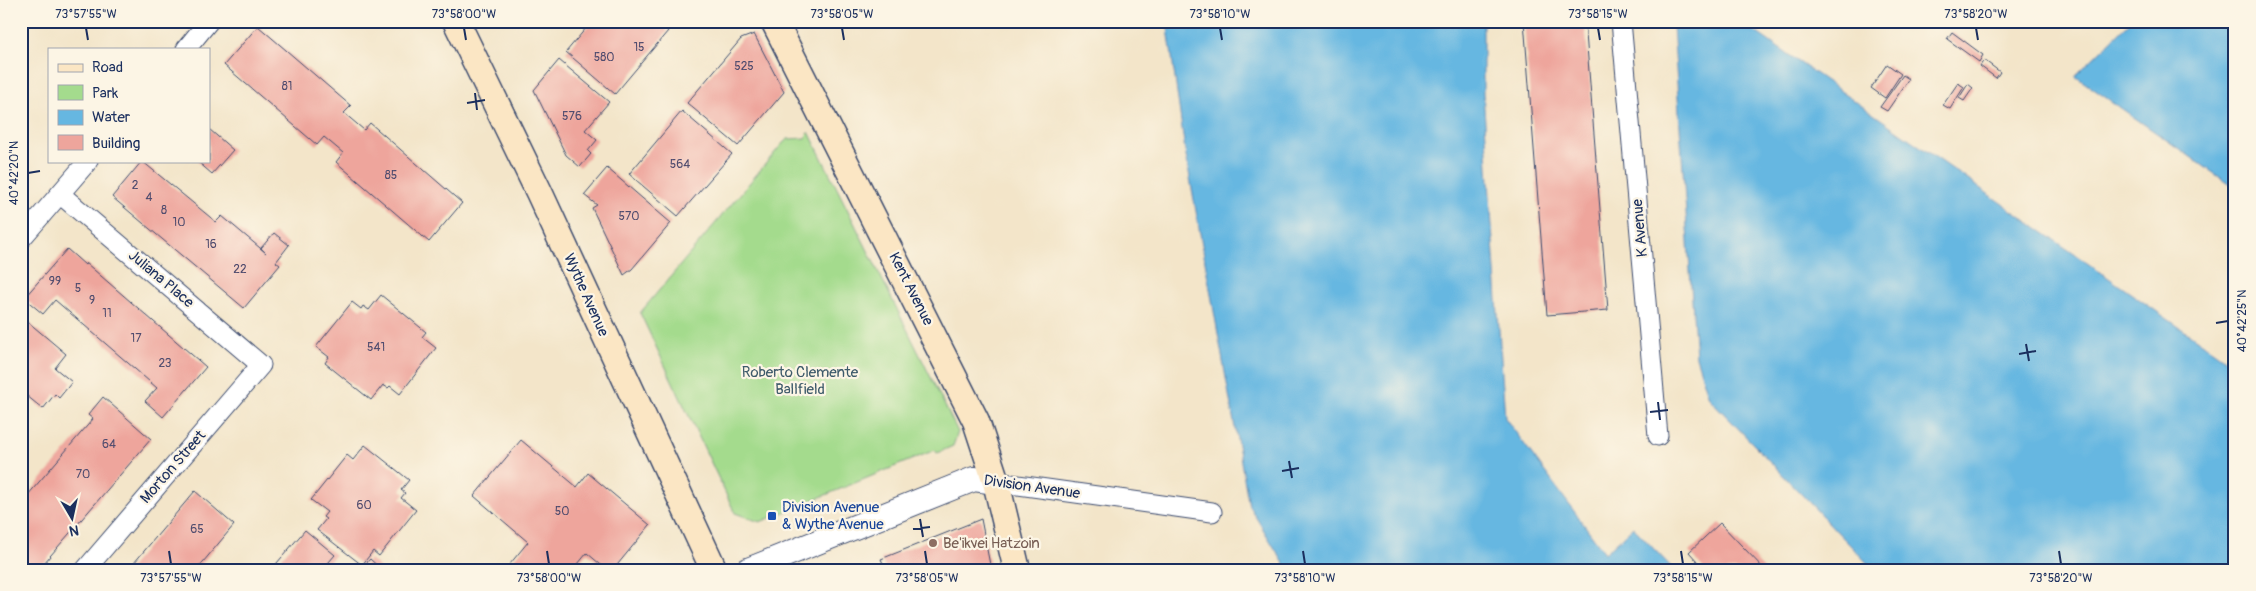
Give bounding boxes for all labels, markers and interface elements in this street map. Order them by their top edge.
text: 73°57'55"W [55,7,117,22]
text: 73°58'00"W [432,7,496,22]
text: 73°58'05"W [810,7,874,22]
text: 73°58'10"W [1189,7,1251,22]
text: 73°58'15"W [1568,7,1628,22]
text: 73°58'20"W [1944,7,2008,22]
house number: 15 [633,40,645,55]
legend [48,48,210,162]
house number: 580 [594,50,614,65]
text: Road [92,58,123,77]
house number: 525 [734,59,754,74]
house number: 81 [282,79,292,94]
text: Park [92,84,119,103]
text: Water [92,108,131,127]
house number: 576 [562,109,582,124]
text: Building [92,134,140,153]
text: 40°42'20"N [7,141,22,205]
house number: 564 [670,157,690,172]
house number: 85 [385,168,397,183]
house number: 2 [132,178,139,193]
house number: 4 [146,190,153,205]
street label: K Avenue [1628,197,1652,258]
house number: 8 [161,203,167,218]
house number: 570 [618,209,640,224]
house number: 10 [173,215,185,230]
house number: 16 [205,237,217,252]
street label: Juliana Place [124,246,198,312]
street label: Kent Avenue [884,249,938,329]
street label: Wythe Avenue [559,250,613,340]
house number: 22 [233,262,247,277]
house number: 99 [49,274,61,289]
house number: 5 [75,281,81,296]
text: 40°42'25"N [2235,290,2250,352]
house number: 9 [89,293,95,308]
house number: 11 [102,306,112,321]
house number: 17 [130,331,142,346]
house number: 541 [367,340,385,355]
house number: 23 [158,356,172,371]
park label: Roberto Clemente Ballfield [742,363,859,399]
street label: Morton Street [136,426,211,507]
house number: 64 [102,437,116,452]
house number: 70 [76,467,90,482]
street label: Division Avenue [983,471,1082,503]
north arrow [48,494,98,544]
house number: 60 [356,498,372,513]
place label: Division Avenue & Wythe Avenue [782,498,884,534]
house number: 50 [555,504,569,519]
marker: Division Avenue & Wythe Avenue [766,510,778,522]
text: N [68,521,80,539]
house number: 65 [190,522,204,537]
place label: Be'ikvei Hatzoin [943,534,1040,553]
marker: Be'ikvei Hatzoin [927,537,939,549]
text: 73°57'55"W [140,571,202,586]
text: 73°58'00"W [517,571,581,586]
text: 73°58'05"W [895,571,959,586]
text: 73°58'10"W [1274,571,1336,586]
text: 73°58'15"W [1653,571,1713,586]
text: 73°58'20"W [2029,571,2093,586]

